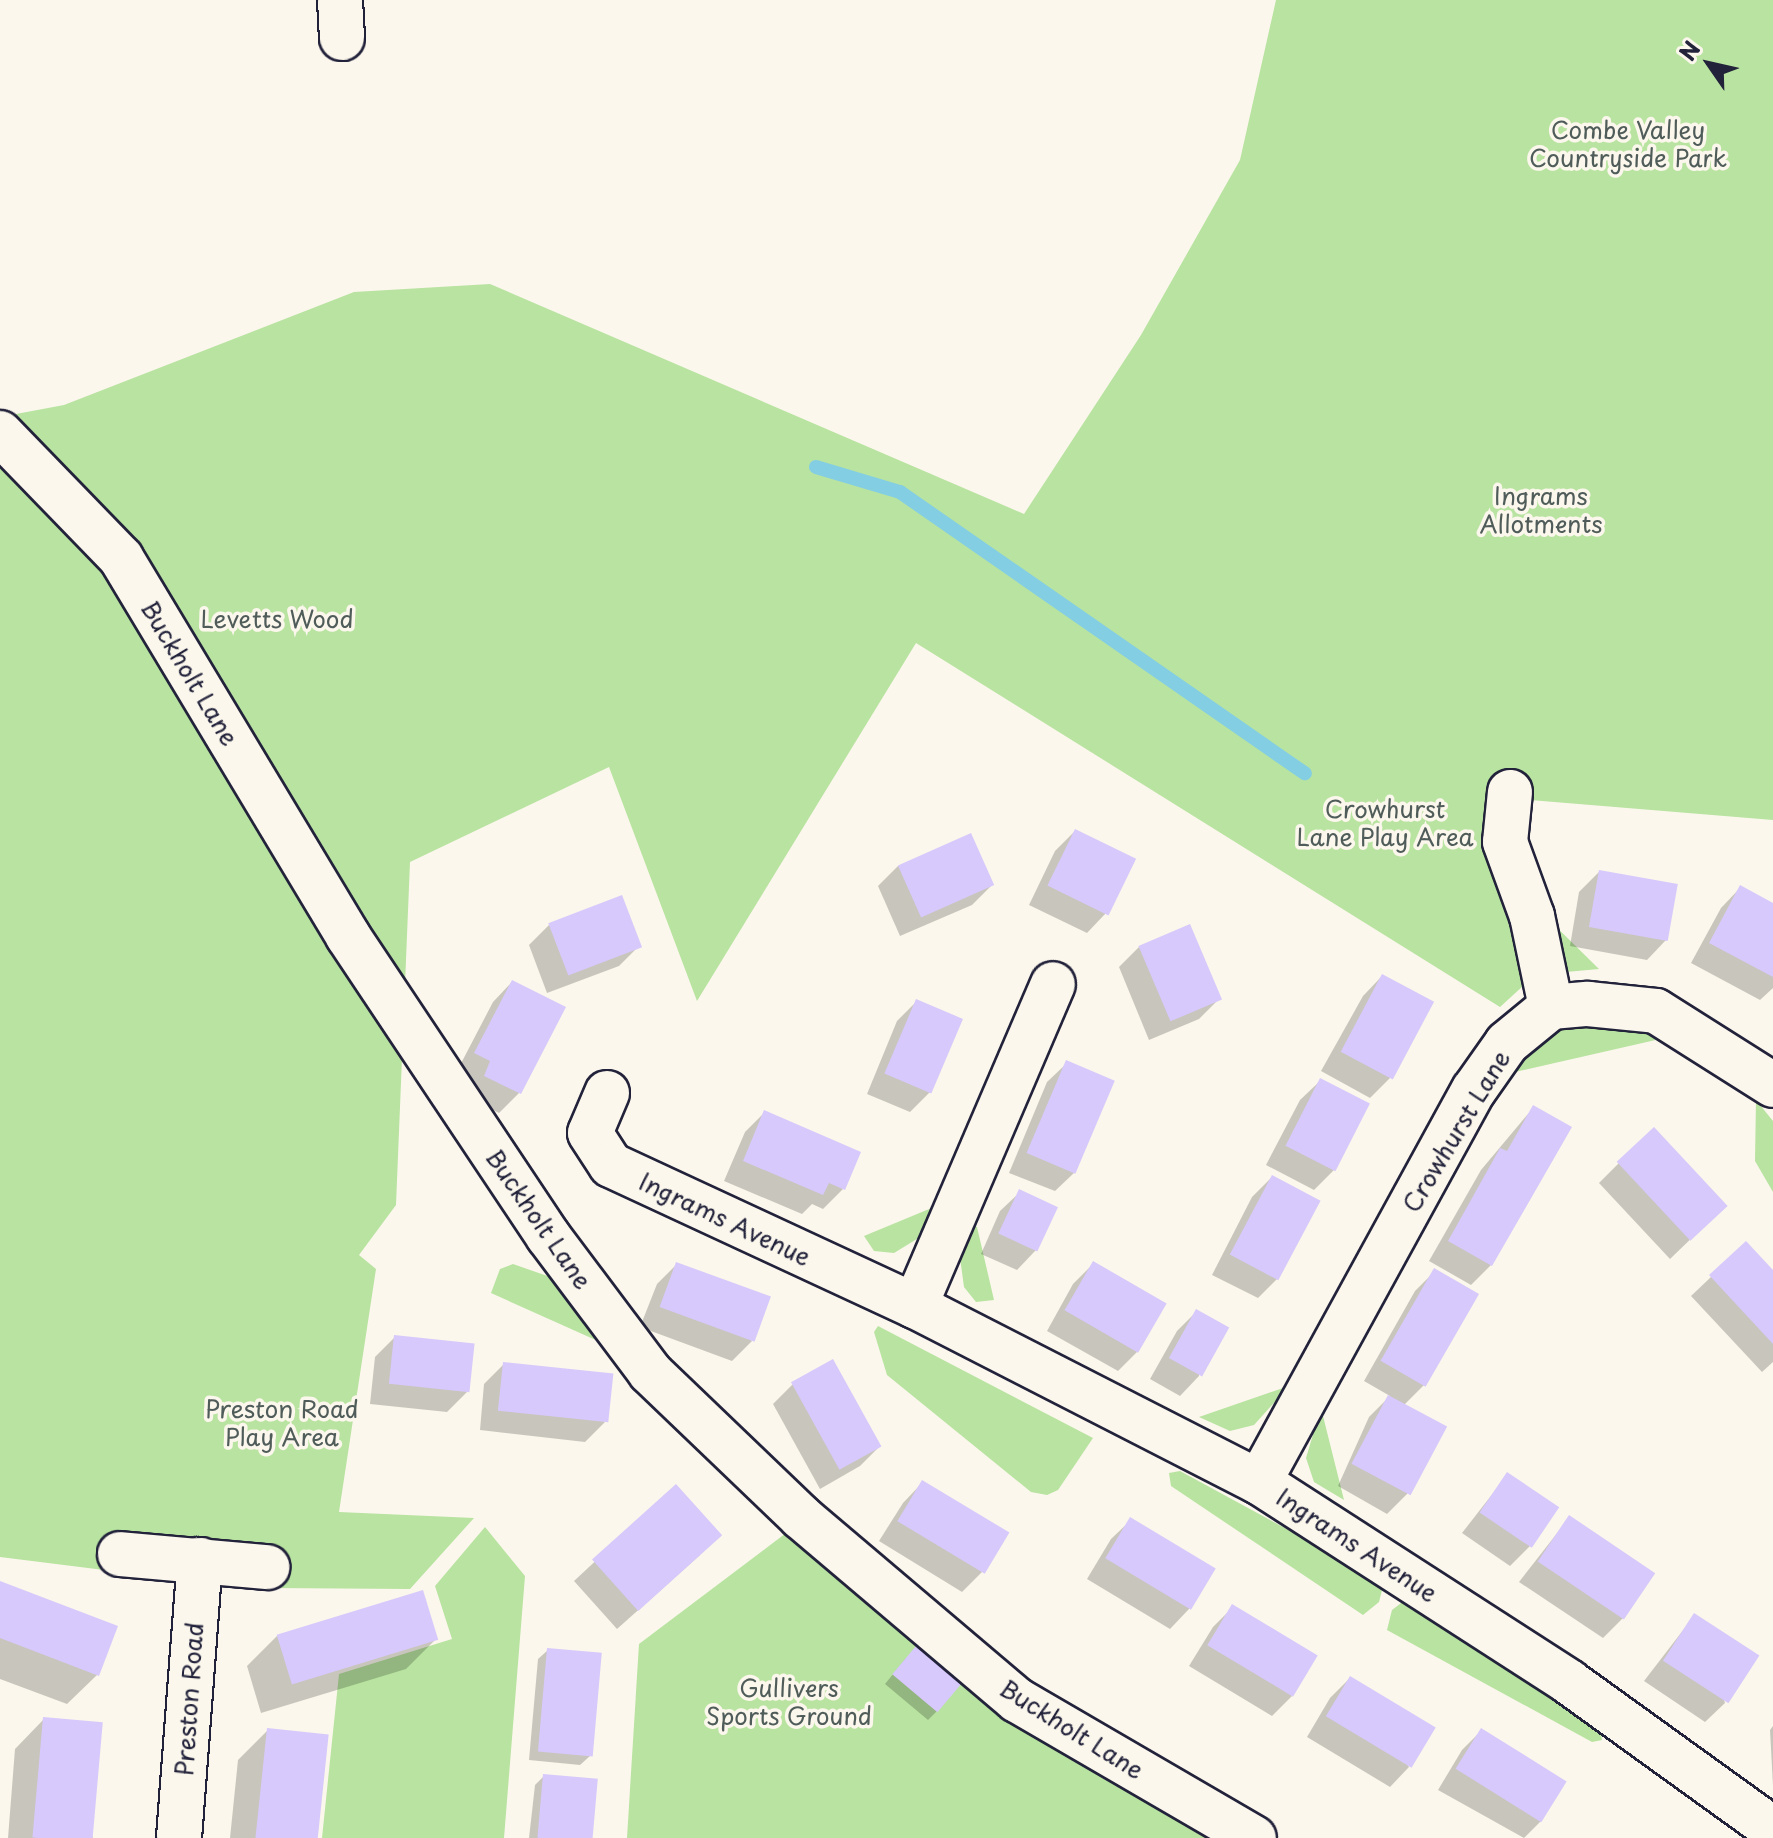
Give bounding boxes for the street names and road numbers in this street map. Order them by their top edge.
street label: Buckholt Lane [135,595,245,751]
street label: Crowhurst Lane [1396,1045,1516,1217]
street label: Buckholt Lane [480,1143,598,1295]
street label: Ingrams Avenue [636,1167,814,1271]
street label: Ingrams Avenue [1272,1483,1442,1607]
street label: Preston Road [169,1622,209,1776]
street label: Buckholt Lane [994,1673,1150,1785]

